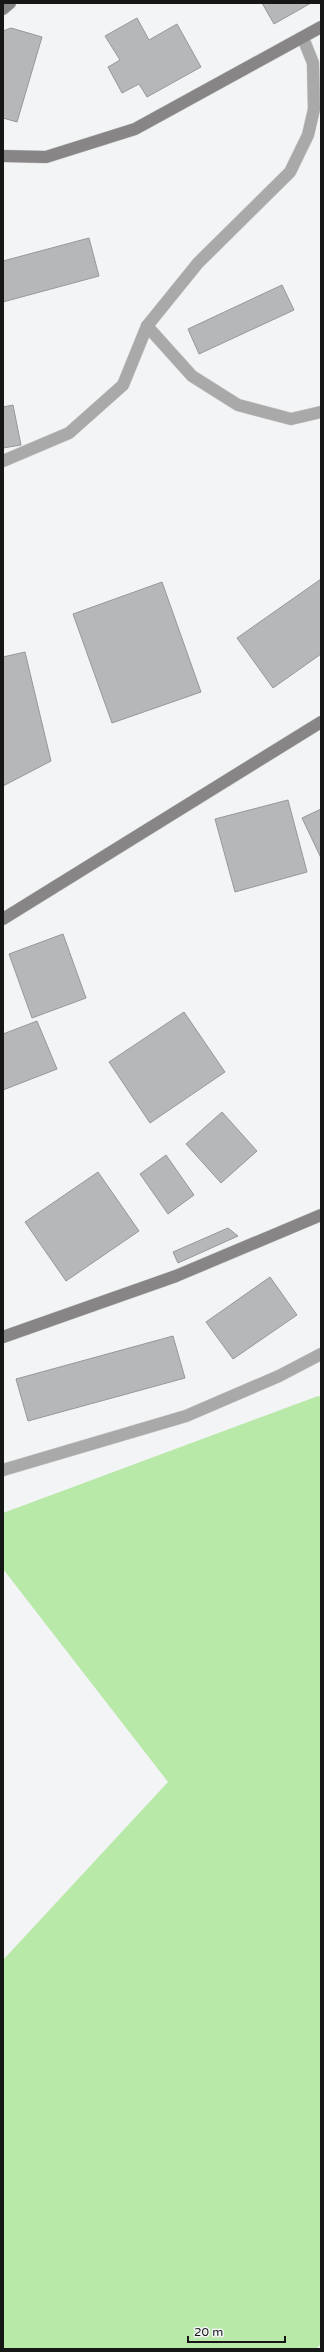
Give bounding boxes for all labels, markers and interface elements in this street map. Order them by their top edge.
scale bar [188,2318,285,2344]
text: 20 m [194,2325,223,2339]

